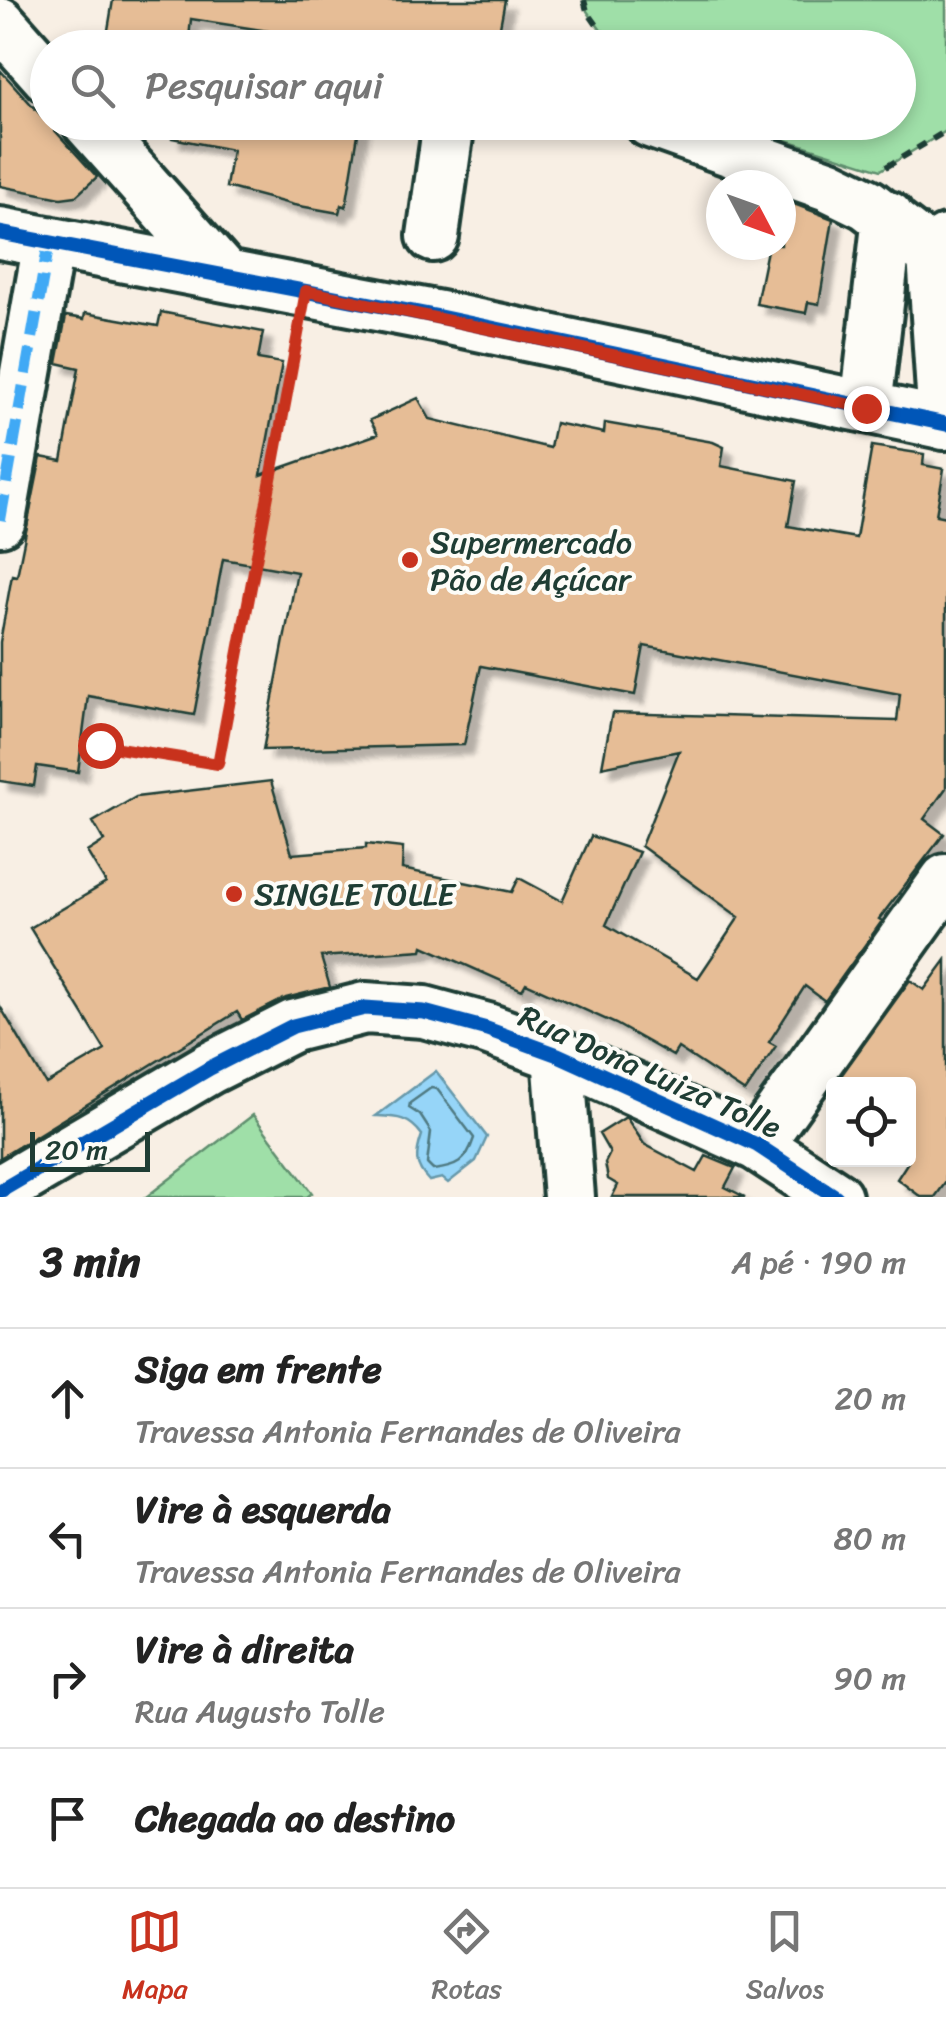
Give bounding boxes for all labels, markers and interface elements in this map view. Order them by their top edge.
search box [30,30,916,140]
text: Pesquisar aqui [145,52,383,119]
icon: search [65,58,120,113]
north arrow [706,170,796,260]
route end [844,386,890,432]
place label: Supermercado Pão de Açúcar [430,514,633,608]
marker: Supermercado Pão de Açúcar [399,549,421,571]
route start [78,723,124,769]
place label: SINGLE TOLLE [254,866,457,923]
marker: SINGLE TOLLE [223,883,245,905]
street label: Rua Dona Luiza Tolle [509,988,791,1156]
map controls [826,1077,916,1167]
button: locate [826,1077,916,1167]
text: 20 m [45,1125,108,1174]
scale bar [30,1127,150,1172]
text: 3 min [40,1225,140,1299]
text: A pé · 190 m [732,1234,906,1291]
text: Siga em frente [135,1336,382,1403]
text: 20 m [834,1370,906,1427]
icon: ahead [40,1371,95,1426]
text: Travessa Antonia Fernandes de Oliveira [135,1403,681,1460]
text: Vire à esquerda [135,1476,391,1543]
text: 80 m [834,1510,906,1567]
icon: left [40,1511,95,1566]
text: Travessa Antonia Fernandes de Oliveira [135,1543,681,1600]
text: Vire à direita [135,1616,354,1683]
text: 90 m [833,1650,906,1707]
icon: right [40,1651,95,1706]
text: Rua Augusto Tolle [135,1683,385,1740]
text: Chegada ao destino [135,1785,455,1852]
icon: arrive [40,1791,95,1846]
tab: Mapa [122,1904,188,2013]
tab: Rotas [431,1904,502,2013]
tab: Salvos [746,1904,824,2013]

